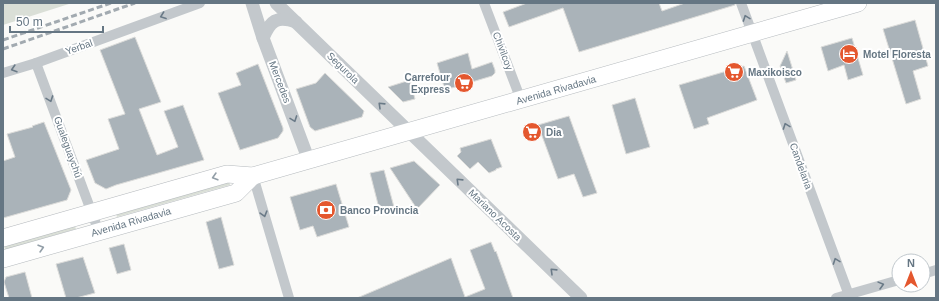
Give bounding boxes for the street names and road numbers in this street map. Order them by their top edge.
street label: Chivilcoy [491,30,515,72]
street label: Yerbal [64,37,94,57]
street label: Segurola [325,50,362,86]
street label: Mercedes [267,60,293,104]
street label: Avenida Rivadavia [515,73,598,107]
street label: Gualeguaychú [52,115,84,179]
street label: Candelaria [788,141,815,191]
street label: Mariano Acosta [466,187,524,243]
street label: Avenida Rivadavia [90,205,173,239]

